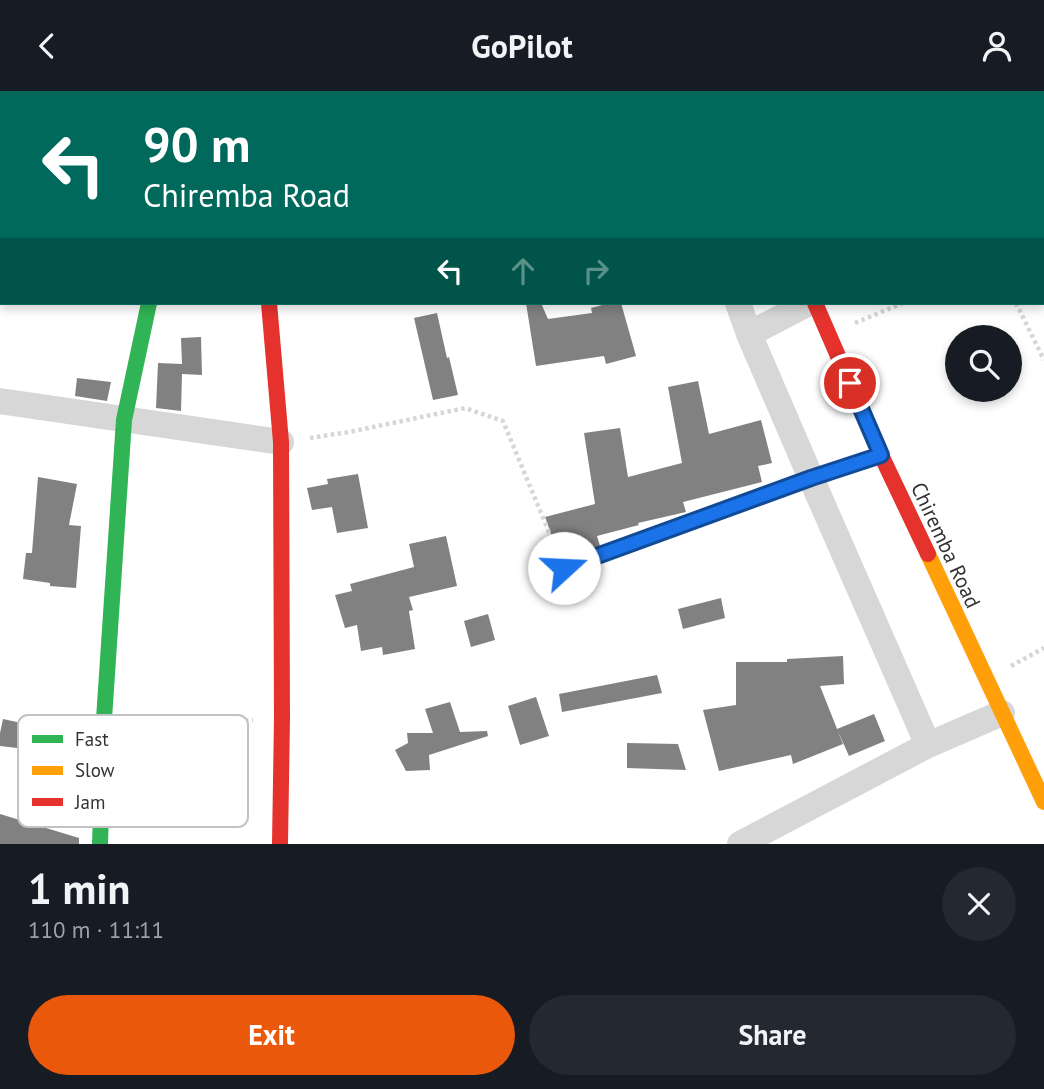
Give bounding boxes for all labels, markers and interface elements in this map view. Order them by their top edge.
text: GoPilot [471,25,573,67]
icon: back [28,27,66,65]
icon: person [978,27,1016,65]
text: 90 m [143,112,250,176]
icon: left [28,119,119,210]
text: Chiremba Road [143,174,350,216]
icon: left [431,252,469,290]
icon: ahead [504,252,542,290]
icon: right [577,252,615,290]
map controls [945,325,1022,402]
button: search [945,325,1022,402]
pin [820,353,880,413]
icon: arrive [831,364,869,402]
street label: Chiremba Road [905,478,987,612]
position arrow [527,531,601,605]
legend [18,715,248,827]
text: Fast [75,727,109,751]
text: Slow [75,758,115,782]
text: Jam [74,790,105,814]
text: 1 min [28,861,130,916]
button: close [942,867,1016,941]
text: 110 m · 11:11 [28,915,164,944]
button: Exit [28,995,515,1075]
button: Share [529,995,1016,1075]

